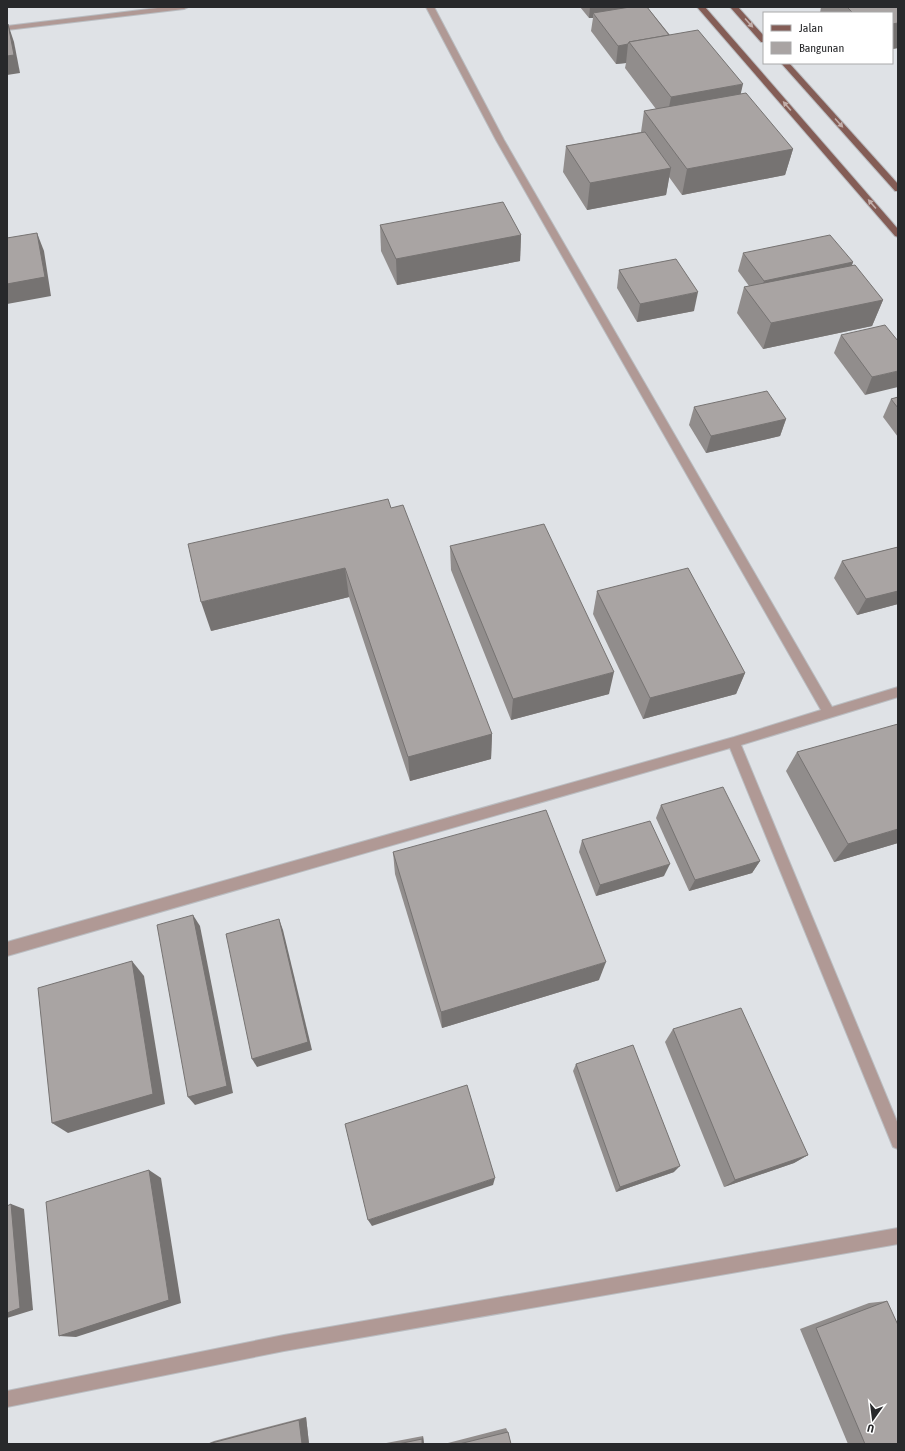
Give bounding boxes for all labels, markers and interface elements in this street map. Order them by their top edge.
legend [763,12,893,64]
one-way arrow [745,18,754,29]
text: Jalan [799,21,823,35]
text: Bangunan [799,41,844,55]
one-way arrow [783,101,792,112]
one-way arrow [834,118,844,128]
one-way arrow [868,199,877,210]
north arrow [853,1399,893,1439]
text: U [866,1422,875,1435]

